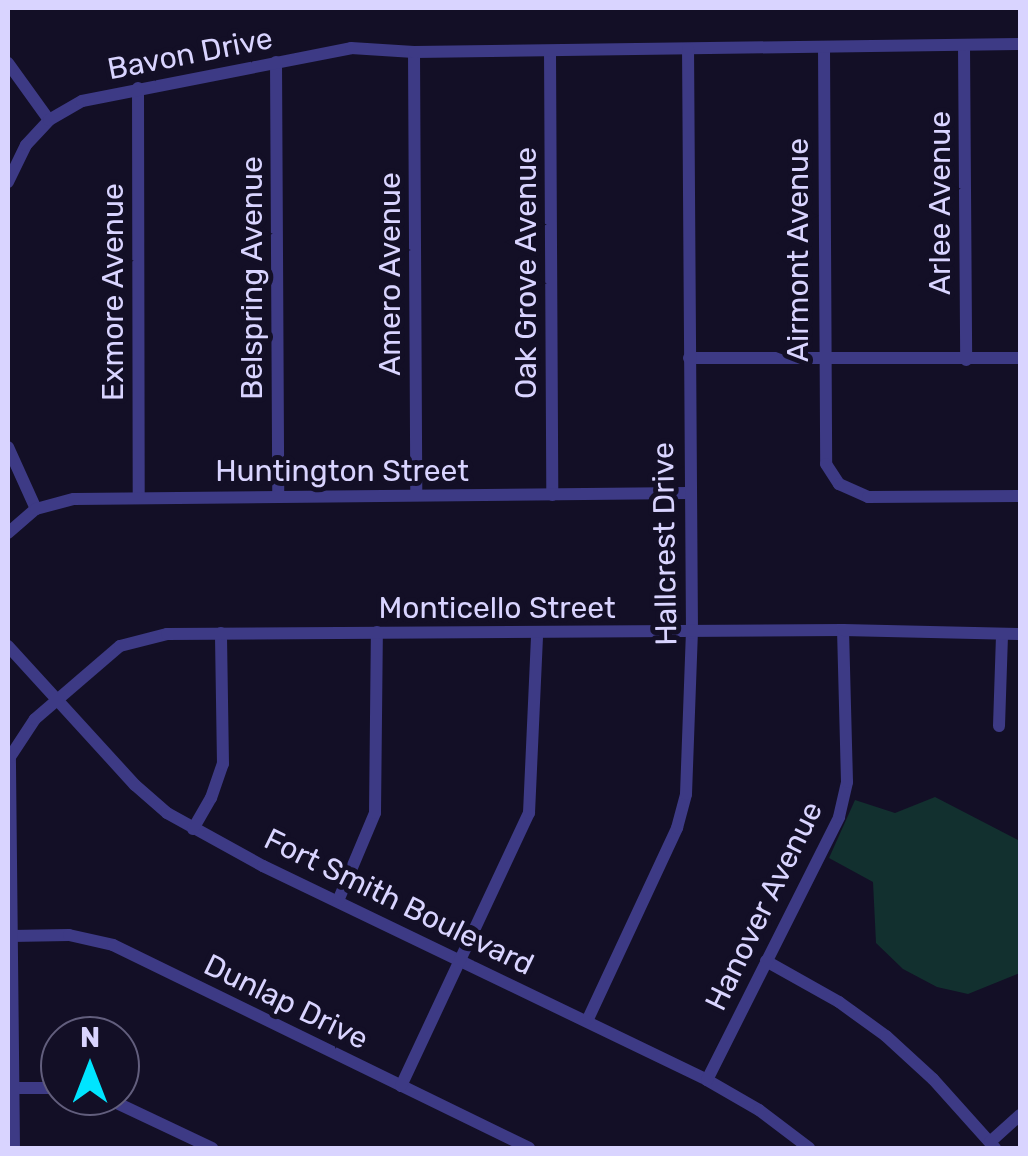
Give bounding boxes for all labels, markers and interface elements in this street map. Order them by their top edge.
street label: Bavon Drive [104,20,276,88]
street label: Arlee Avenue [922,111,958,295]
street label: Airmont Avenue [780,138,816,362]
street label: Oak Grove Avenue [508,146,544,400]
street label: Belspring Avenue [234,156,270,400]
street label: Amero Avenue [372,172,408,376]
street label: Exmore Avenue [95,183,131,401]
street label: Hallcrest Drive [645,442,685,646]
street label: Huntington Street [215,453,469,489]
street label: Monticello Street [378,590,616,626]
street label: Hanover Avenue [698,795,830,1017]
street label: Fort Smith Boulevard [258,821,540,983]
street label: Dunlap Drive [198,947,374,1057]
north arrow [40,1016,140,1116]
text: N [80,1021,100,1054]

